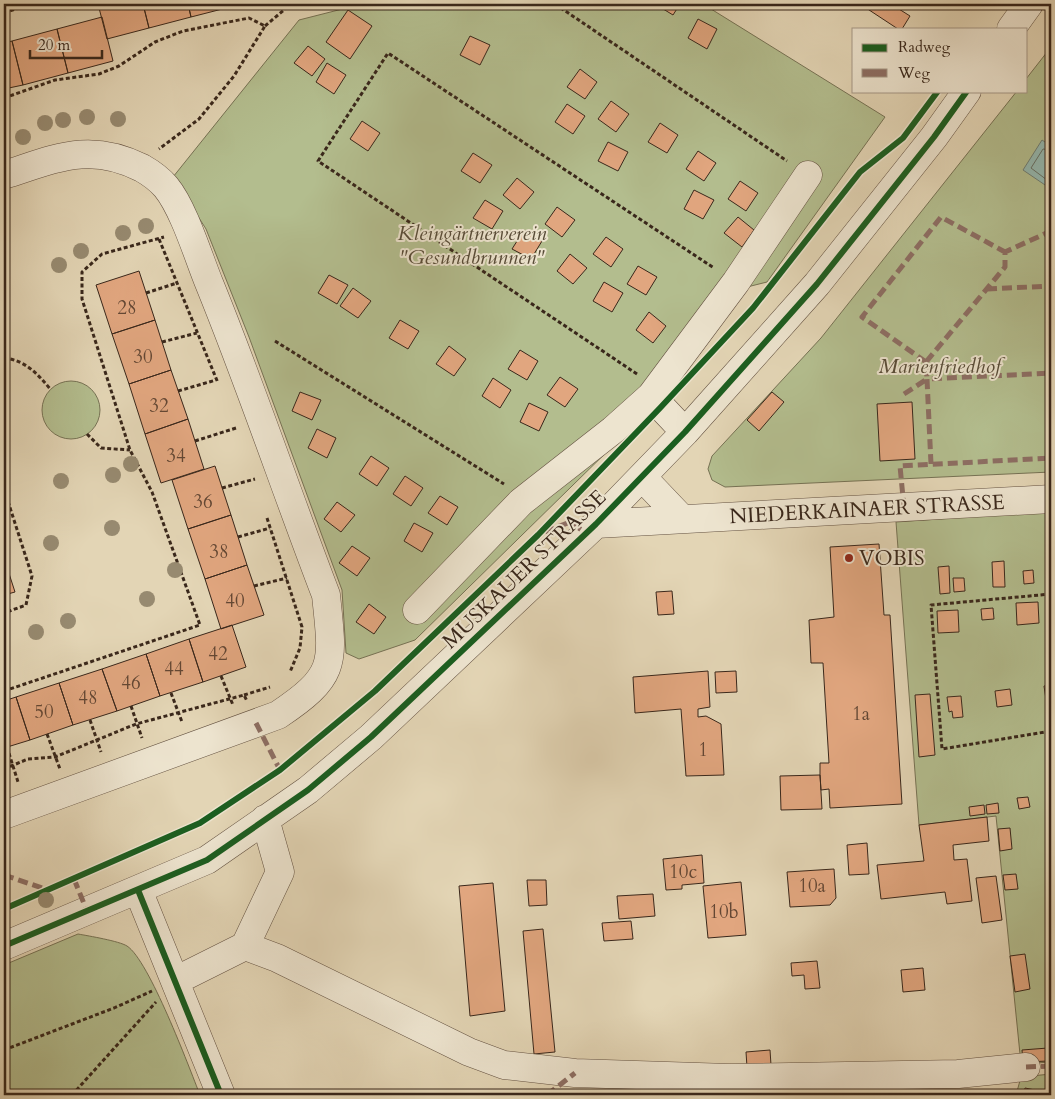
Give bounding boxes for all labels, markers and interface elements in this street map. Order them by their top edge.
scale bar [30,28,102,60]
legend [852,28,1028,92]
text: 20 m [38,35,70,55]
text: Radweg [898,37,951,57]
text: Weg [897,63,930,83]
park label: Kleingärtnerverein "Gesundbrunnen" [397,219,547,272]
house number: 28 [117,295,137,321]
house number: 30 [133,344,153,370]
park label: Marienfriedhof [879,352,1006,381]
house number: 32 [149,393,169,419]
house number: 34 [166,443,186,469]
street label: MUSKAUER STRASSE [436,483,613,655]
street label: NIEDERKAINAER STRASSE [729,488,1006,531]
house number: 36 [193,489,213,515]
house number: 38 [209,539,229,565]
place label: VOBIS [859,544,925,573]
marker: VOBIS [843,552,855,564]
house number: 40 [225,588,245,614]
house number: 42 [208,641,228,667]
house number: 44 [164,656,184,682]
house number: 46 [121,670,141,696]
house number: 48 [78,685,98,711]
house number: 50 [34,699,54,725]
house number: 1a [852,701,870,727]
house number: 1 [698,737,708,763]
house number: 10c [669,859,697,885]
house number: 10a [798,873,826,899]
house number: 10b [709,899,739,925]

